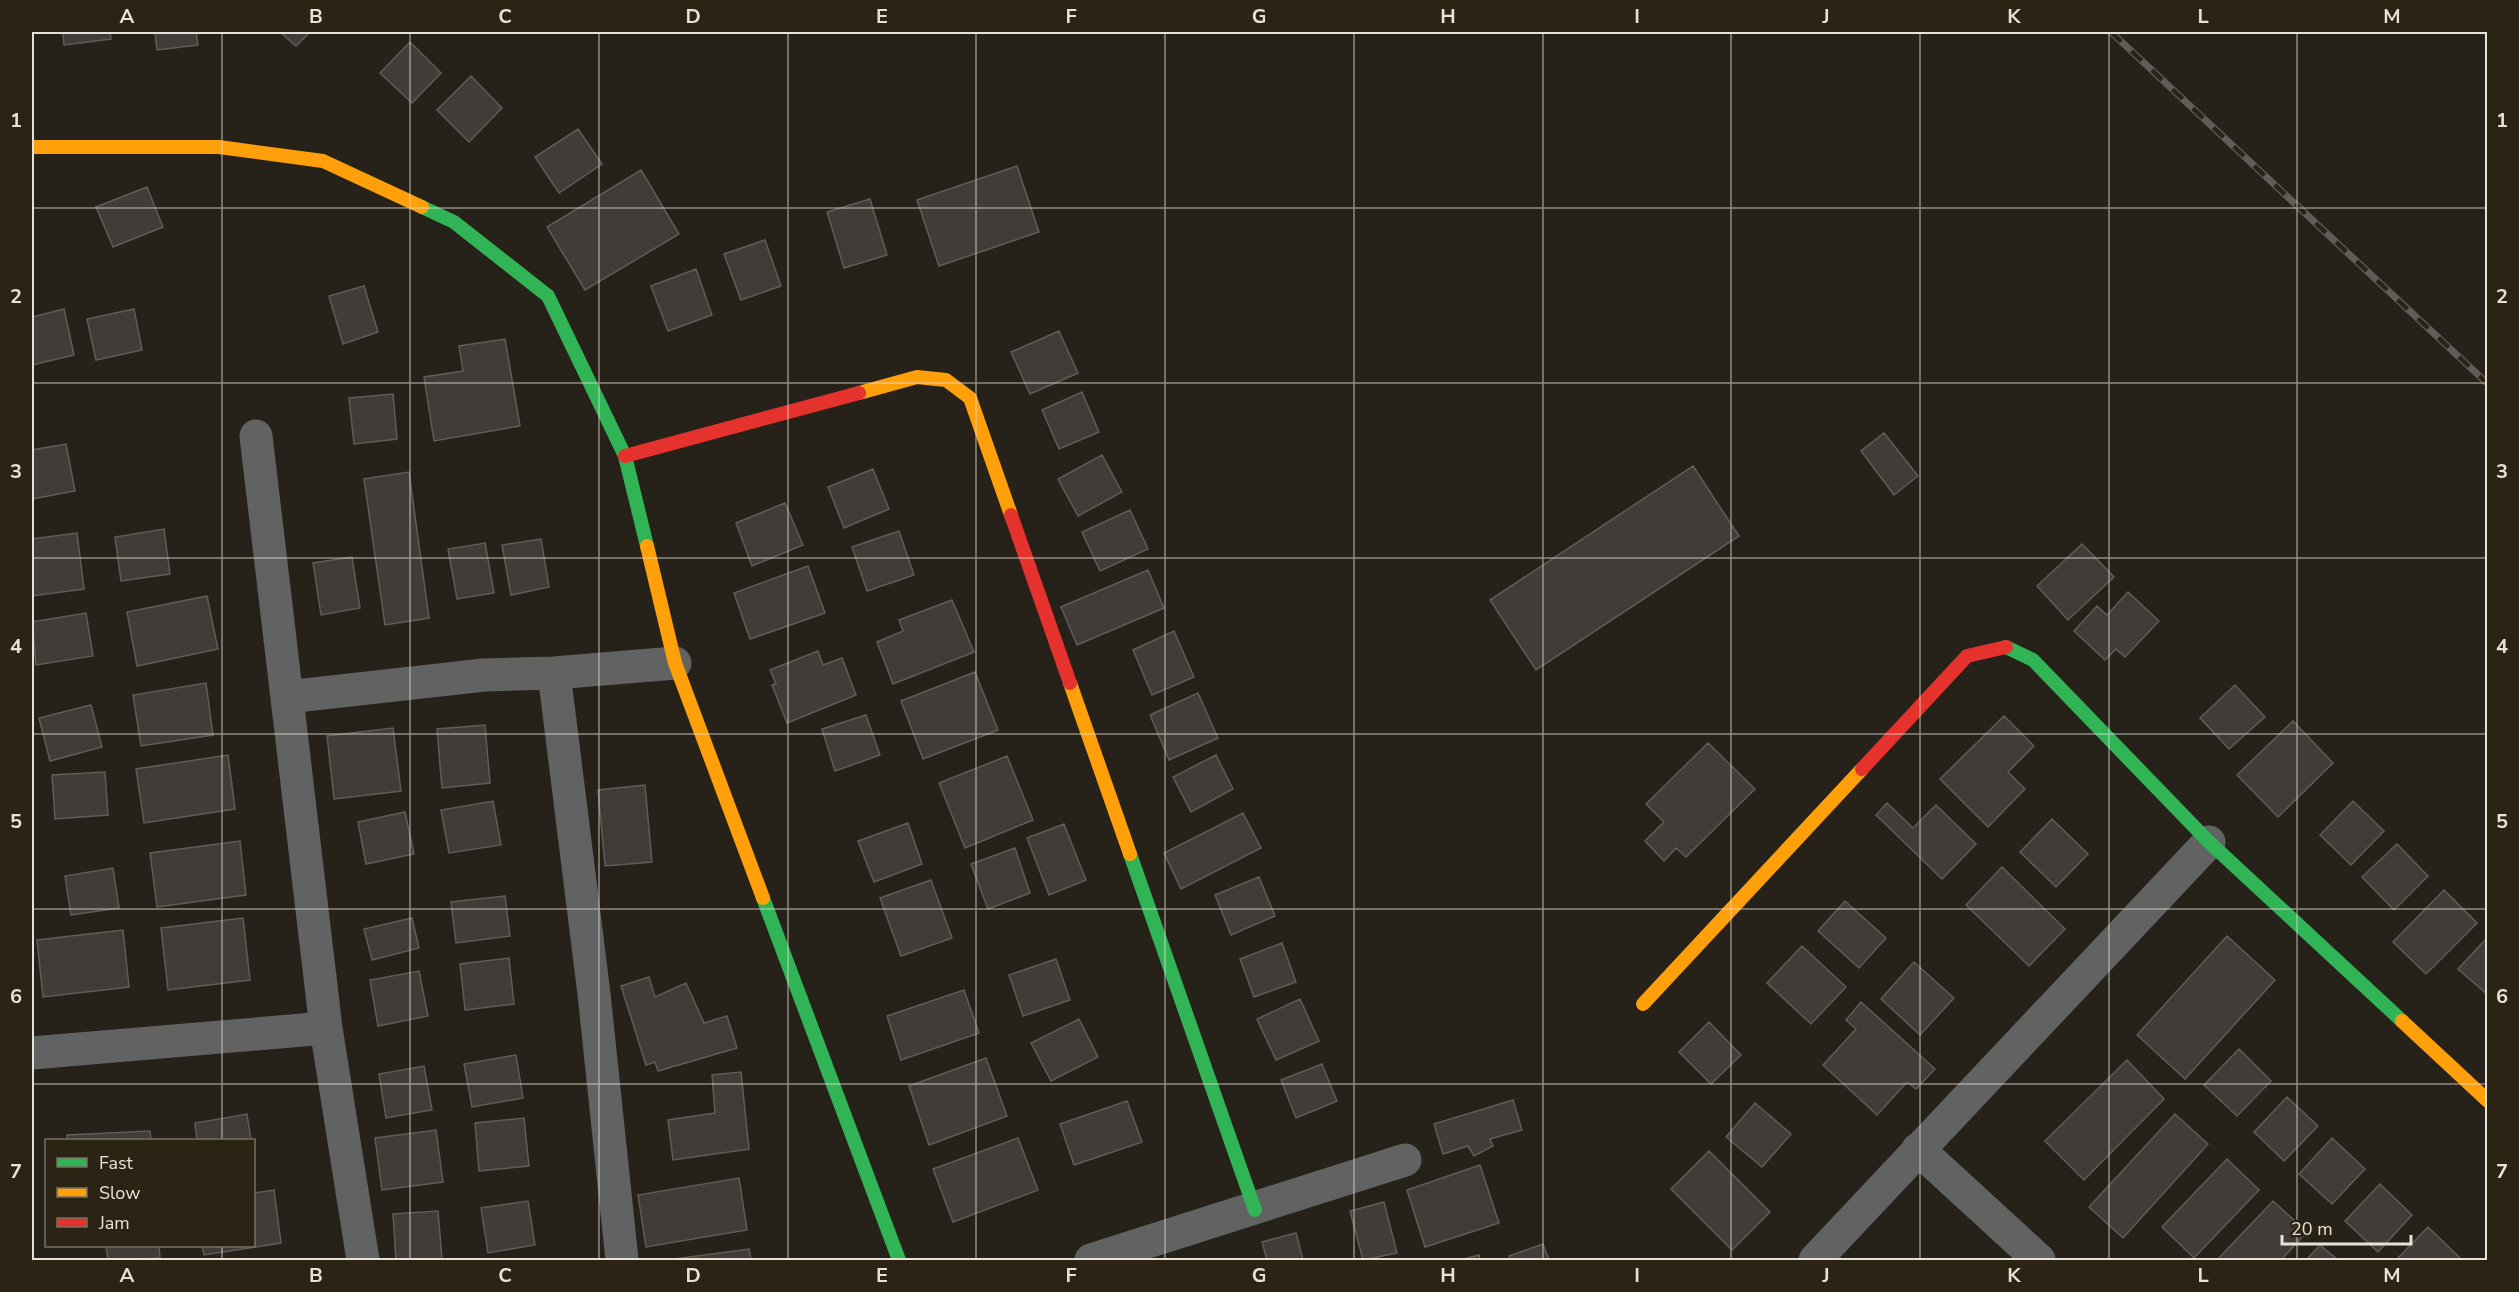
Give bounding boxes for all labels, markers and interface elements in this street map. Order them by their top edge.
text: A [120,3,135,30]
text: B [309,3,323,30]
text: C [498,3,512,30]
text: D [685,3,701,30]
text: E [876,3,888,30]
text: F [1065,3,1077,30]
text: G [1252,3,1266,30]
text: H [1440,3,1456,30]
text: I [1634,3,1640,30]
text: J [1821,3,1830,30]
text: K [2007,3,2021,30]
text: L [2197,3,2209,30]
text: M [2383,3,2401,30]
text: 1 [10,107,22,134]
text: 1 [2496,107,2508,134]
text: 2 [10,283,22,310]
text: 2 [2496,283,2508,310]
text: 3 [10,458,22,485]
text: 3 [2496,458,2508,485]
text: 4 [10,633,22,660]
text: 4 [2496,633,2508,660]
text: 5 [10,808,22,835]
text: 5 [2496,808,2508,835]
text: 6 [10,983,22,1010]
text: 6 [2496,983,2508,1010]
legend [45,1139,255,1247]
text: Fast [99,1151,134,1175]
text: 7 [10,1158,22,1185]
text: 7 [2496,1158,2508,1185]
text: Slow [99,1181,140,1205]
scale bar [2282,1208,2411,1246]
text: Jam [98,1211,130,1235]
text: 20 m [2291,1217,2333,1241]
text: A [120,1262,135,1289]
text: B [309,1262,323,1289]
text: C [498,1262,512,1289]
text: D [685,1262,701,1289]
text: E [876,1262,888,1289]
text: F [1065,1262,1077,1289]
text: G [1252,1262,1266,1289]
text: H [1440,1262,1456,1289]
text: I [1634,1262,1640,1289]
text: J [1821,1262,1830,1289]
text: K [2007,1262,2021,1289]
text: L [2197,1262,2209,1289]
text: M [2383,1262,2401,1289]

